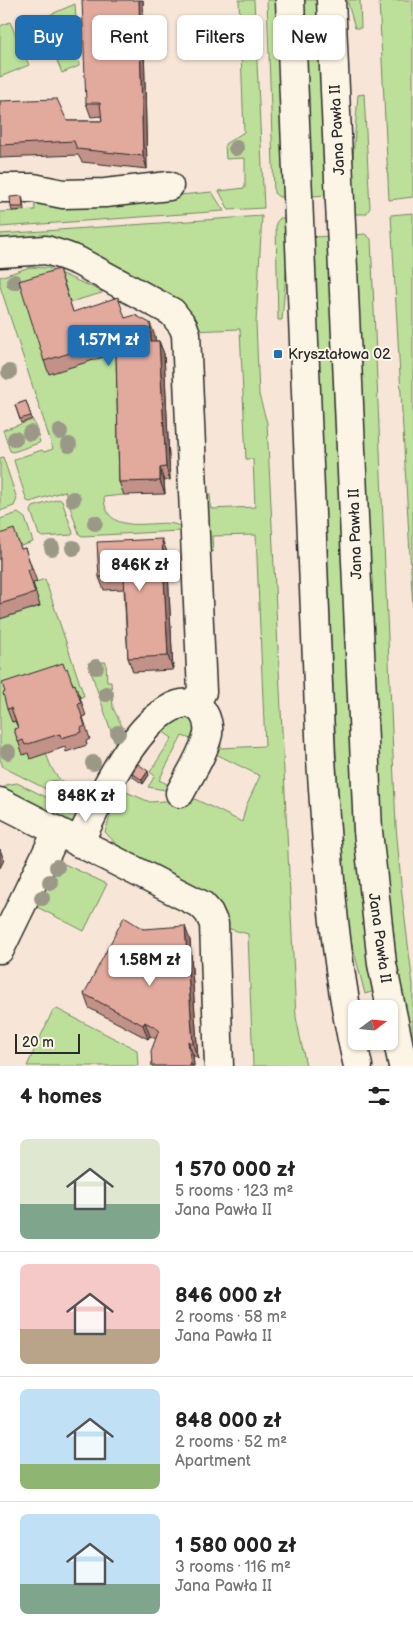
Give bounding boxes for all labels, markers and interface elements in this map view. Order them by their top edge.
chip: Buy [15,15,82,60]
chip: Rent [92,15,167,60]
chip: Filters [177,15,263,60]
chip: New [273,15,345,60]
street label: Jana Pawła II [326,84,349,176]
pin: 1.57M zł [57,324,161,367]
text: 1.57M zł [79,331,139,350]
place label: Kryształowa 02 [288,345,391,364]
marker: Kryształowa 02 [272,348,284,360]
street label: Jana Pawła II [344,488,367,580]
pin: 846K zł [94,550,186,592]
text: 846K zł [111,556,169,575]
pin: 848K zł [40,780,132,823]
text: 848K zł [57,787,115,806]
street label: Jana Pawła II [364,892,395,985]
pin: 1.58M zł [98,944,202,987]
text: 1.58M zł [119,951,181,970]
north arrow [348,1000,398,1050]
map controls [348,1000,398,1050]
scale bar [15,1031,80,1054]
text: 20 m [22,1034,54,1051]
icon: filters [365,1082,393,1110]
text: 4 homes [20,1084,102,1109]
text: 1 570 000 zł [175,1157,295,1182]
icon: home [60,1159,120,1219]
text: 5 rooms · 123 m² [175,1182,293,1201]
text: Jana Pawła II [175,1201,272,1220]
text: 846 000 zł [175,1283,282,1308]
icon: home [60,1284,120,1344]
text: 2 rooms · 58 m² [175,1308,287,1327]
text: Jana Pawła II [175,1327,272,1346]
text: 848 000 zł [175,1408,282,1433]
icon: home [60,1409,120,1469]
text: 2 rooms · 52 m² [175,1433,287,1452]
text: Apartment [175,1452,251,1471]
text: 1 580 000 zł [175,1533,296,1558]
icon: home [60,1534,120,1594]
text: 3 rooms · 116 m² [175,1558,291,1577]
text: Jana Pawła II [175,1577,272,1596]

